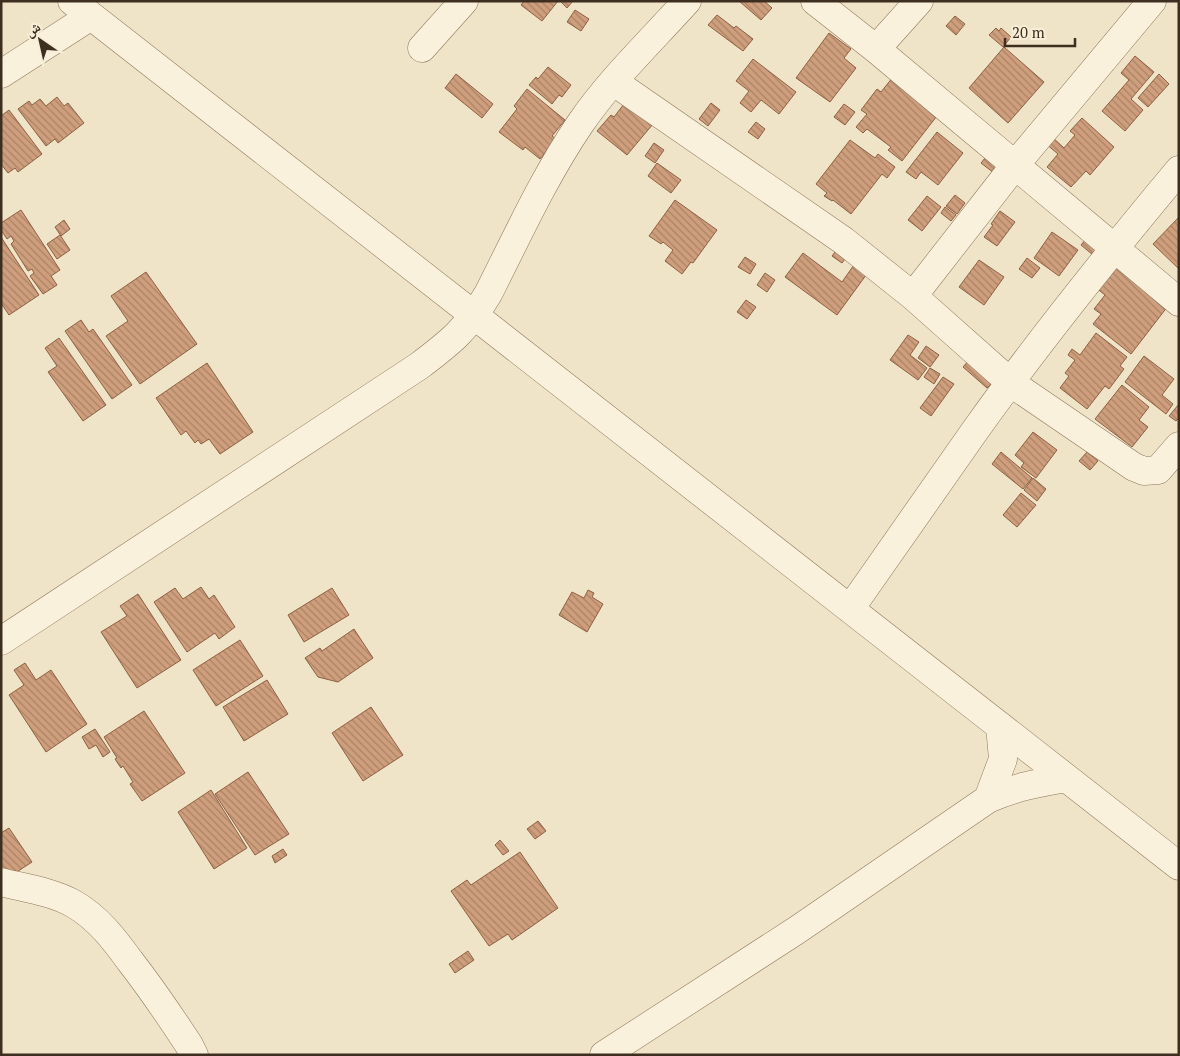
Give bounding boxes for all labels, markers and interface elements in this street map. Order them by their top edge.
north arrow [15,15,65,65]
scale bar [1005,15,1075,47]
text: ش [21,17,44,41]
text: 20 m [1012,22,1045,42]

